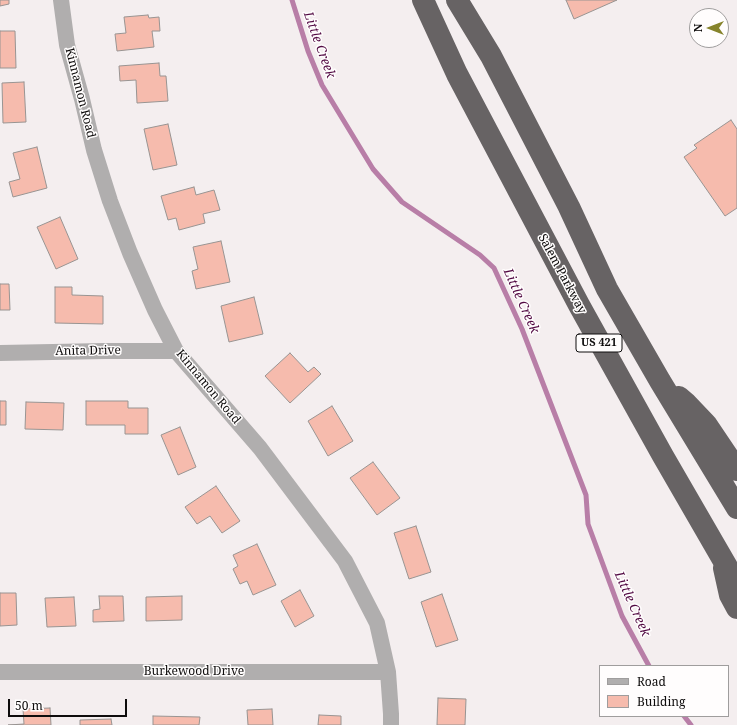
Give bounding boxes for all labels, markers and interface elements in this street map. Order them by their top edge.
north arrow [689,8,729,48]
water label: Little Creek [300,10,338,80]
text: N [690,24,705,32]
street label: Kinnamon Road [62,46,98,140]
street label: Salem Parkway [535,232,589,316]
water label: Little Creek [500,266,542,336]
road number: US 421 [576,334,622,352]
street label: Anita Drive [55,343,121,359]
street label: Kinnamon Road [173,347,243,427]
water label: Little Creek [611,569,653,639]
street label: Burkewood Drive [144,665,244,679]
legend [599,665,729,717]
text: Road [637,673,666,690]
scale bar [10,691,129,717]
text: Building [637,693,685,710]
text: 50 m [15,697,43,714]

